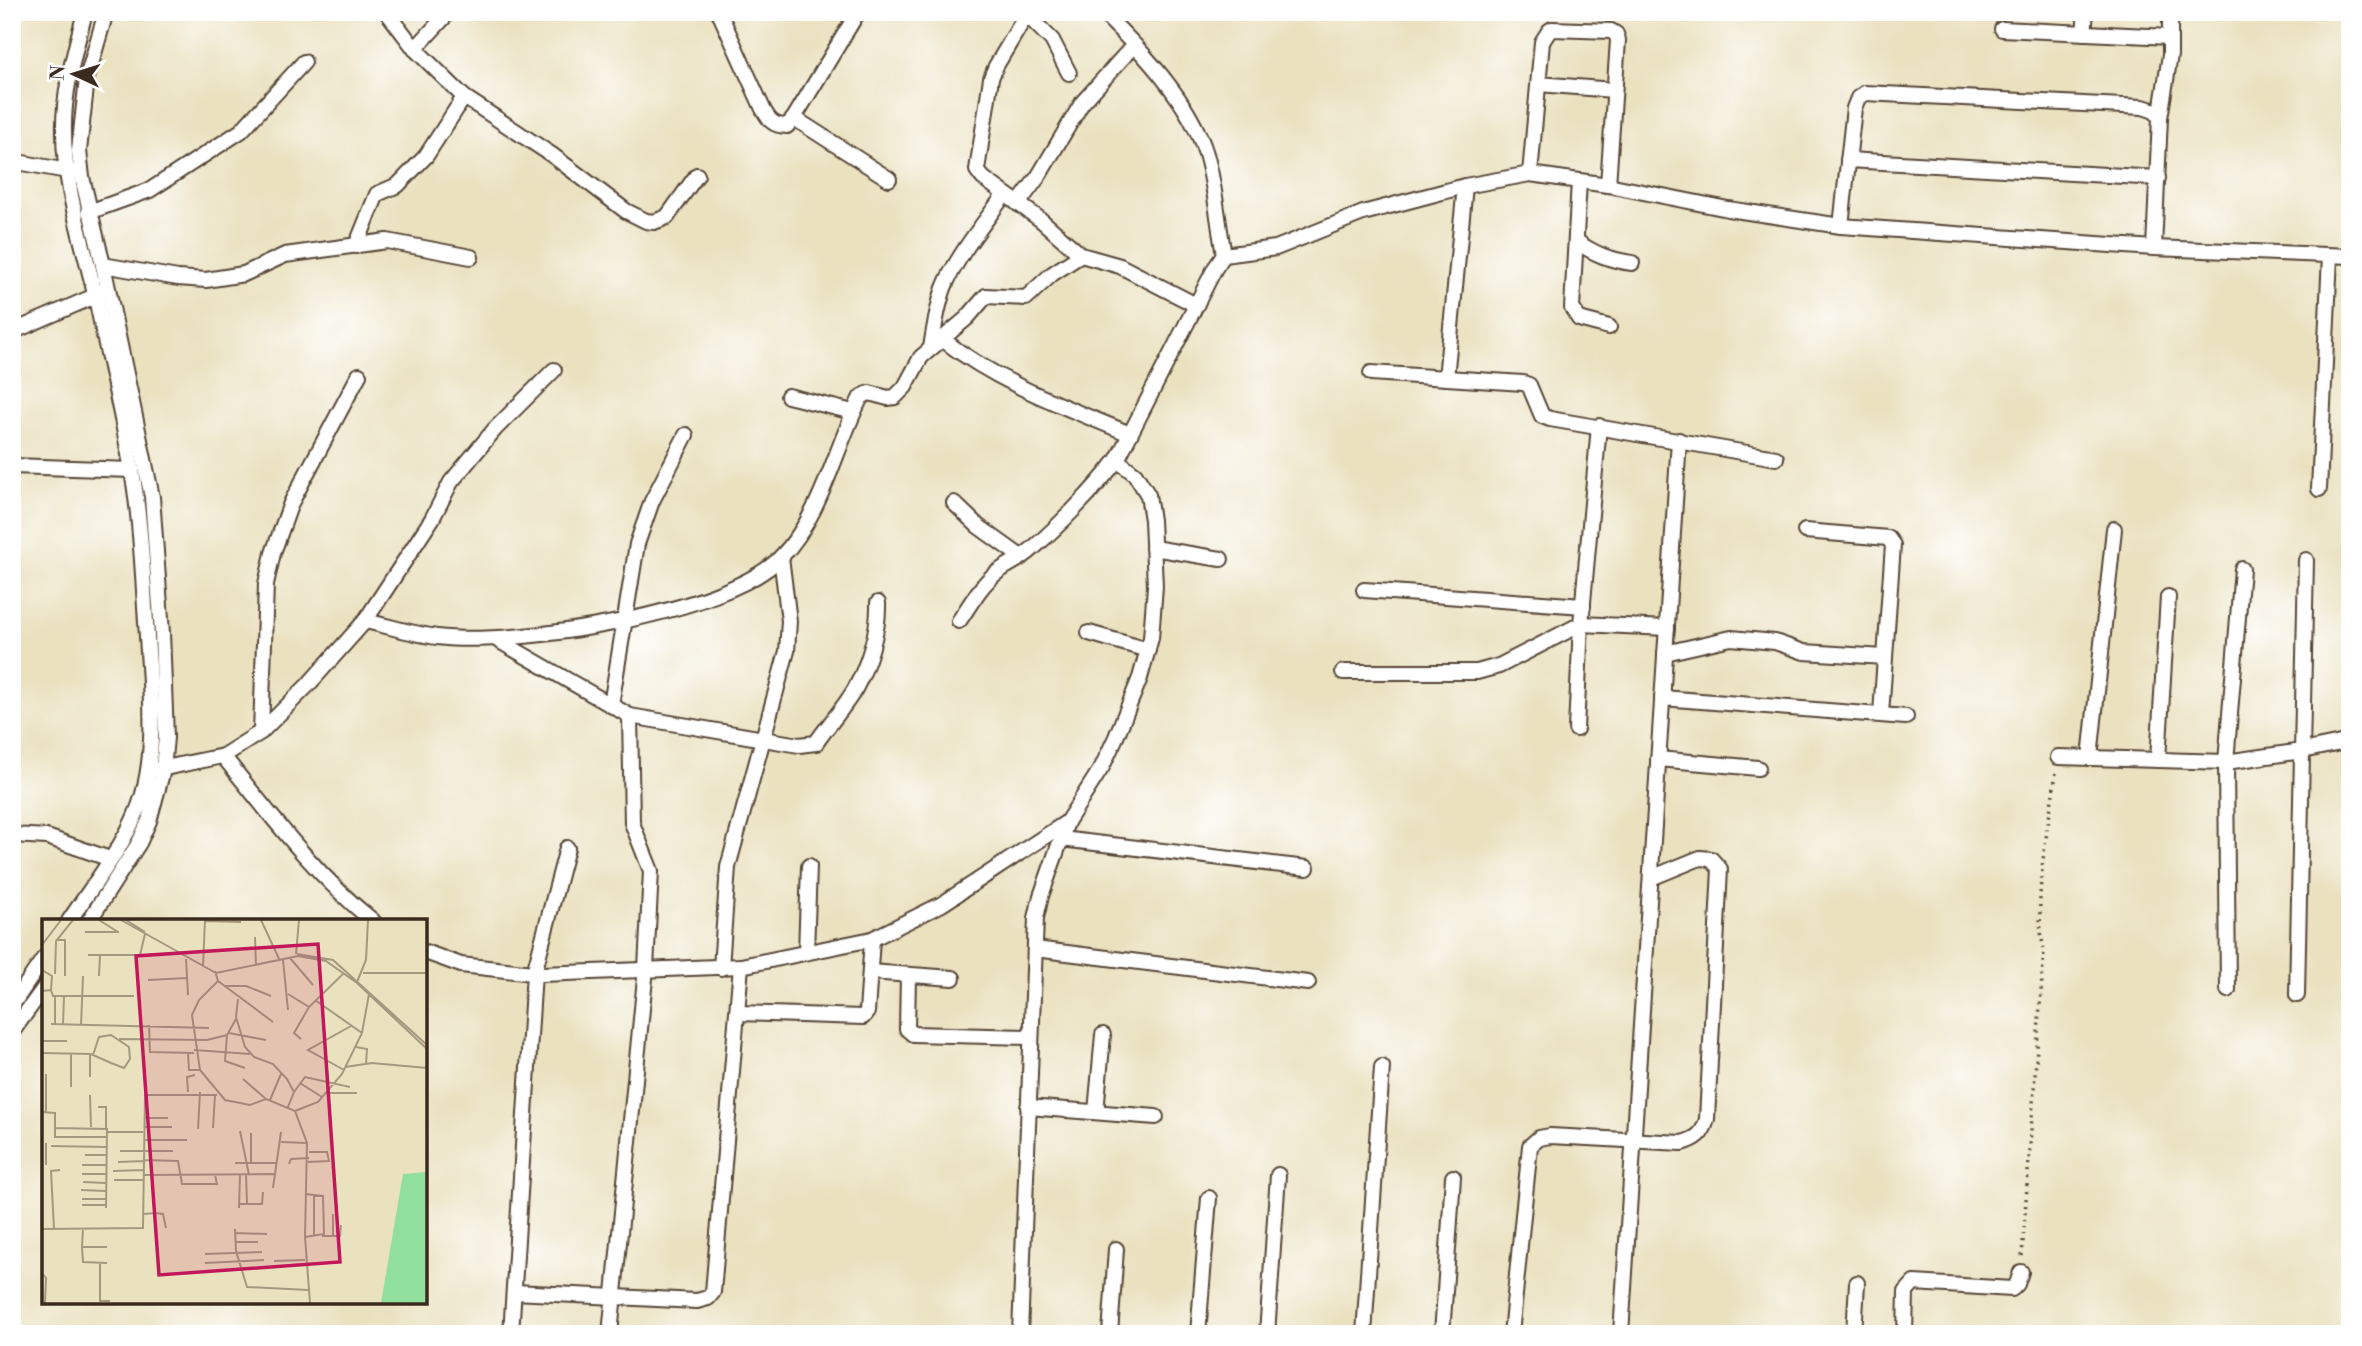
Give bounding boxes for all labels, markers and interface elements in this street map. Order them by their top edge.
north arrow [38,38,108,108]
text: N [46,65,71,81]
inset map [42,919,427,1304]

